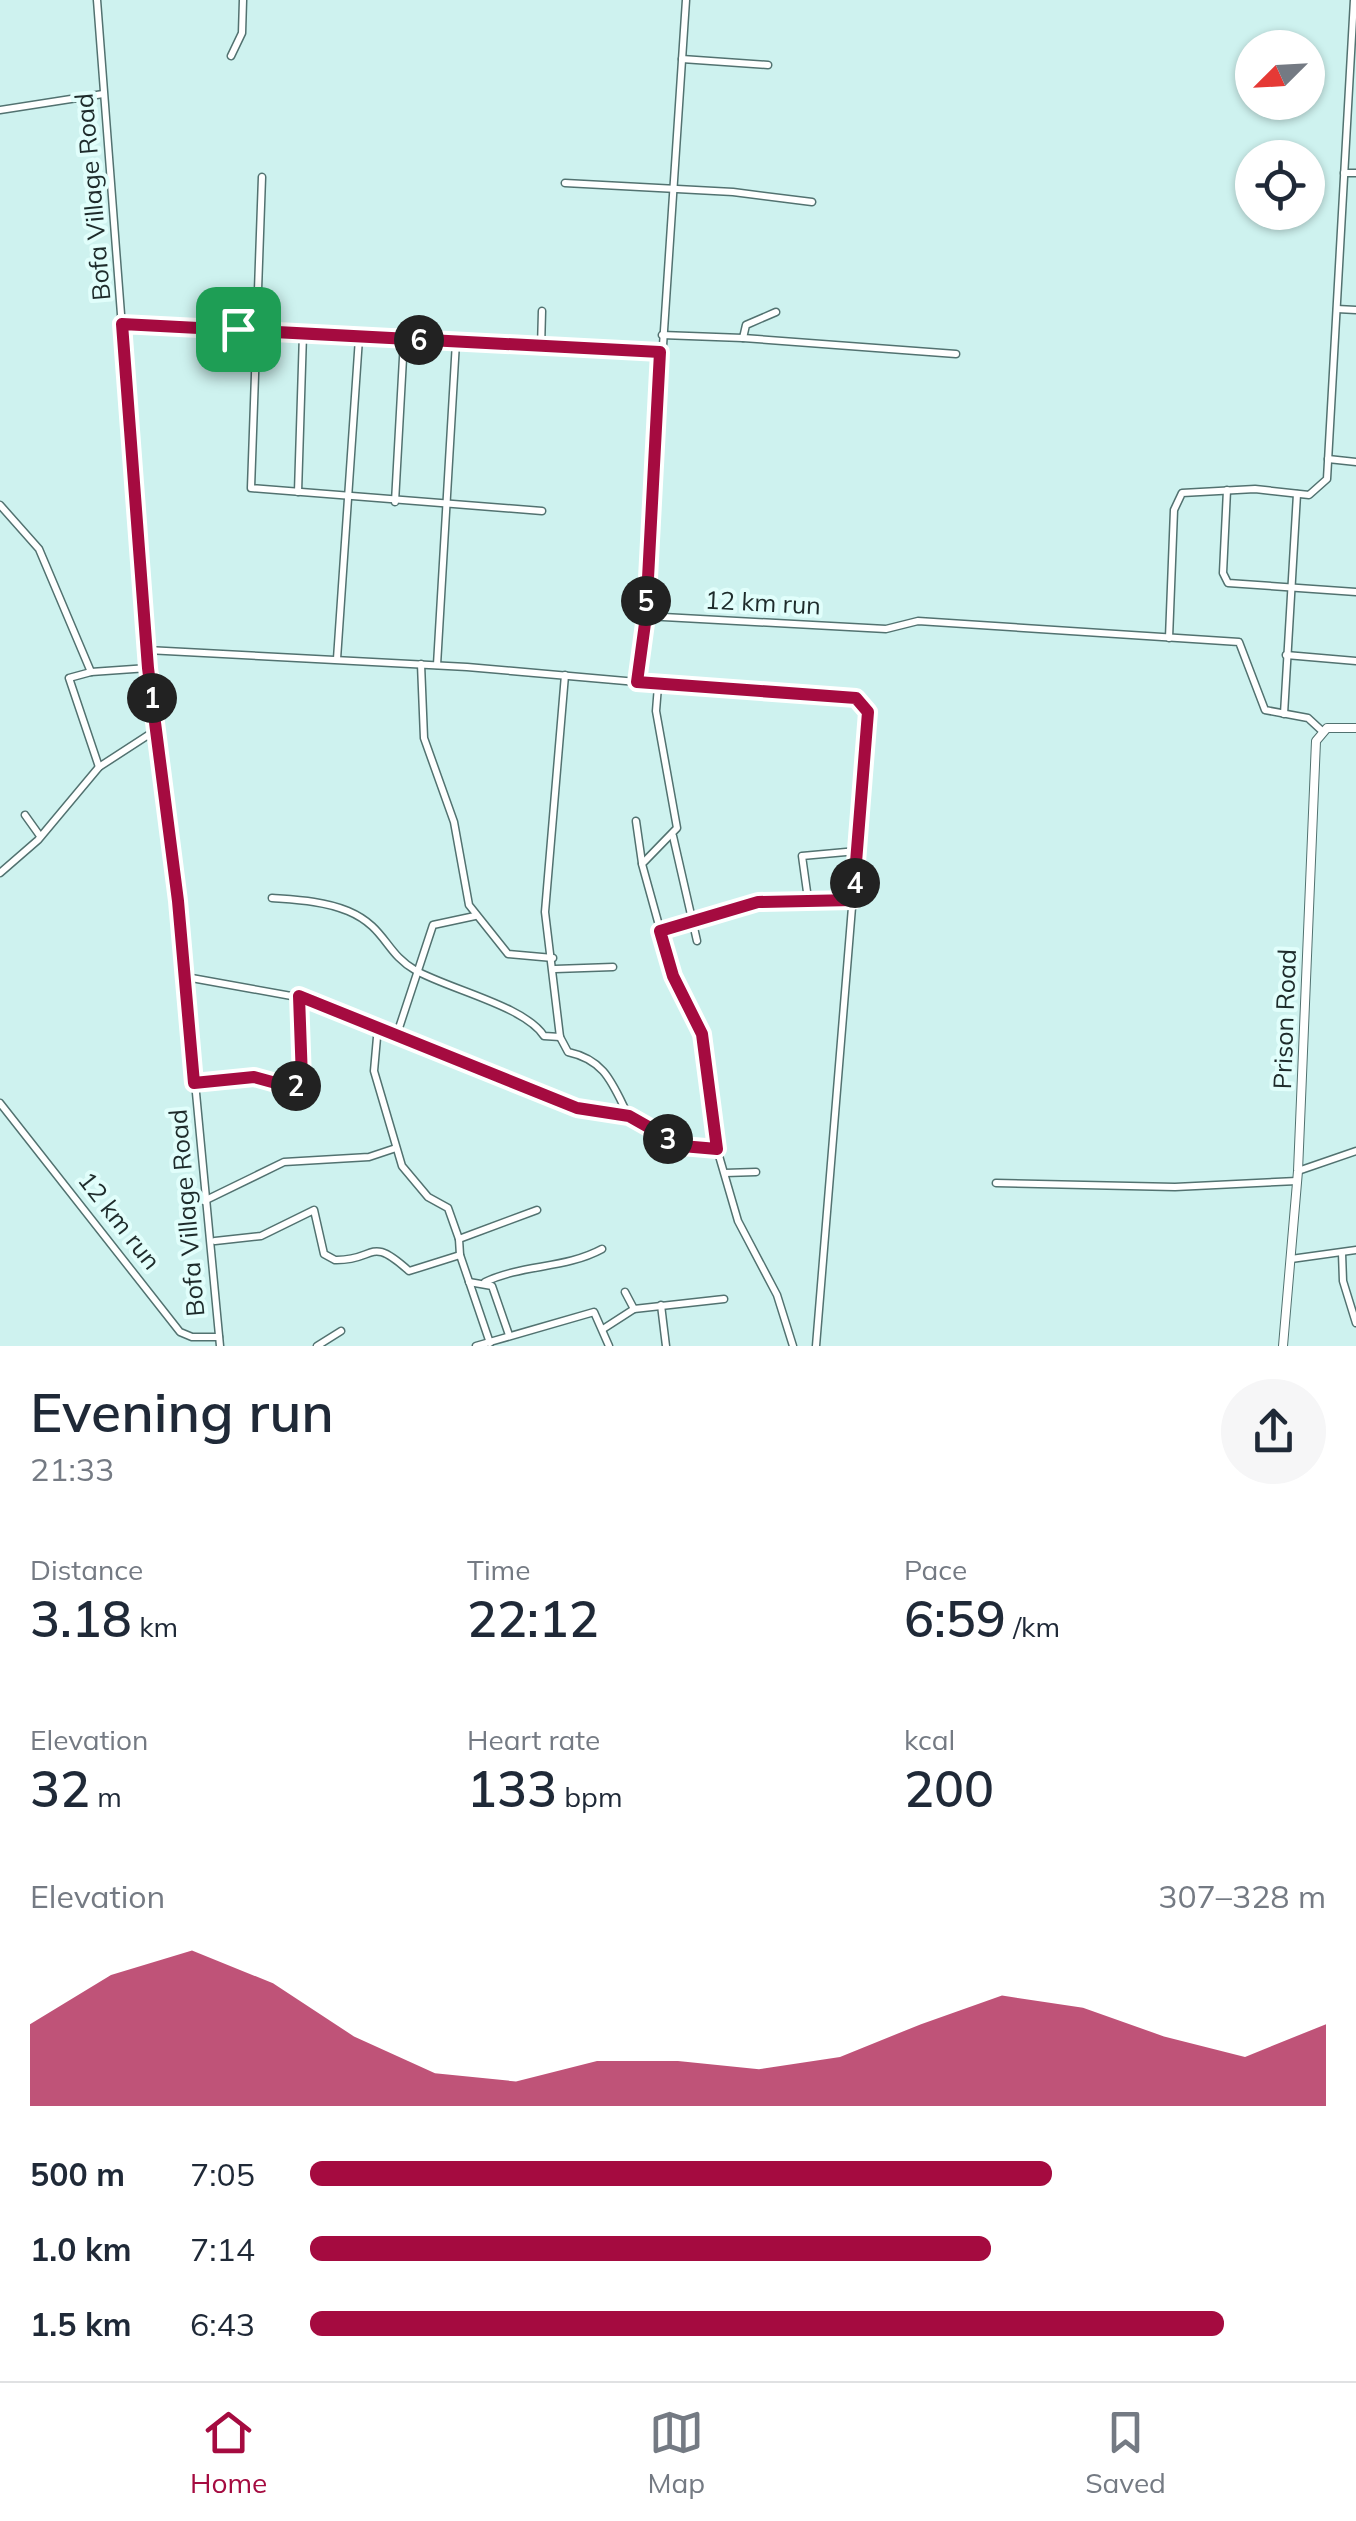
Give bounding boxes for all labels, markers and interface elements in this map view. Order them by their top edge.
north arrow [1235,30,1325,120]
map controls [1235,30,1325,230]
street label: Bofa Village Road [68,92,116,302]
button: locate [1235,140,1325,230]
pin [196,287,281,372]
icon: arrive [211,302,266,357]
pin: 6 [394,315,444,365]
text: 6 [411,322,427,357]
pin: 5 [621,576,671,626]
text: 5 [638,583,654,618]
street label: 12 km run [704,583,822,621]
pin: 1 [127,673,177,723]
text: 1 [144,680,160,715]
pin: 4 [830,858,880,908]
text: 4 [847,865,863,900]
street label: Prison Road [1266,948,1302,1090]
pin: 2 [271,1061,321,1111]
text: 2 [288,1068,304,1103]
street label: Bofa Village Road [162,1108,210,1318]
pin: 3 [643,1114,693,1164]
text: 3 [660,1121,676,1156]
street label: 12 km run [72,1165,168,1275]
text: Evening run [30,1377,334,1446]
button: share [1221,1379,1326,1484]
text: 21:33 [30,1449,114,1489]
text: Distance [30,1552,143,1587]
text: Time [467,1552,530,1587]
text: Pace [904,1552,967,1587]
text: 3.18 [30,1587,132,1650]
text: 22:12 [467,1587,599,1650]
text: 6:59 [904,1587,1006,1650]
text: km [132,1609,178,1644]
text: /km [1006,1609,1060,1644]
text: Elevation [30,1722,148,1757]
text: Heart rate [467,1722,600,1757]
text: kcal [904,1722,955,1757]
text: 32 [30,1757,90,1820]
text: 133 [467,1757,557,1820]
text: 200 [904,1757,994,1820]
text: m [90,1779,122,1814]
text: bpm [557,1779,623,1814]
text: Elevation [30,1876,165,1916]
text: 307–328 m [1158,1876,1326,1916]
text: 500 m [30,2154,125,2194]
text: 7:05 [190,2154,255,2194]
text: 1.0 km [30,2229,132,2269]
text: 7:14 [190,2229,255,2269]
text: 1.5 km [30,2304,132,2344]
text: 6:43 [190,2304,255,2344]
tab: Home [190,2405,267,2500]
tab: Map [647,2405,705,2500]
tab: Saved [1085,2405,1166,2500]

